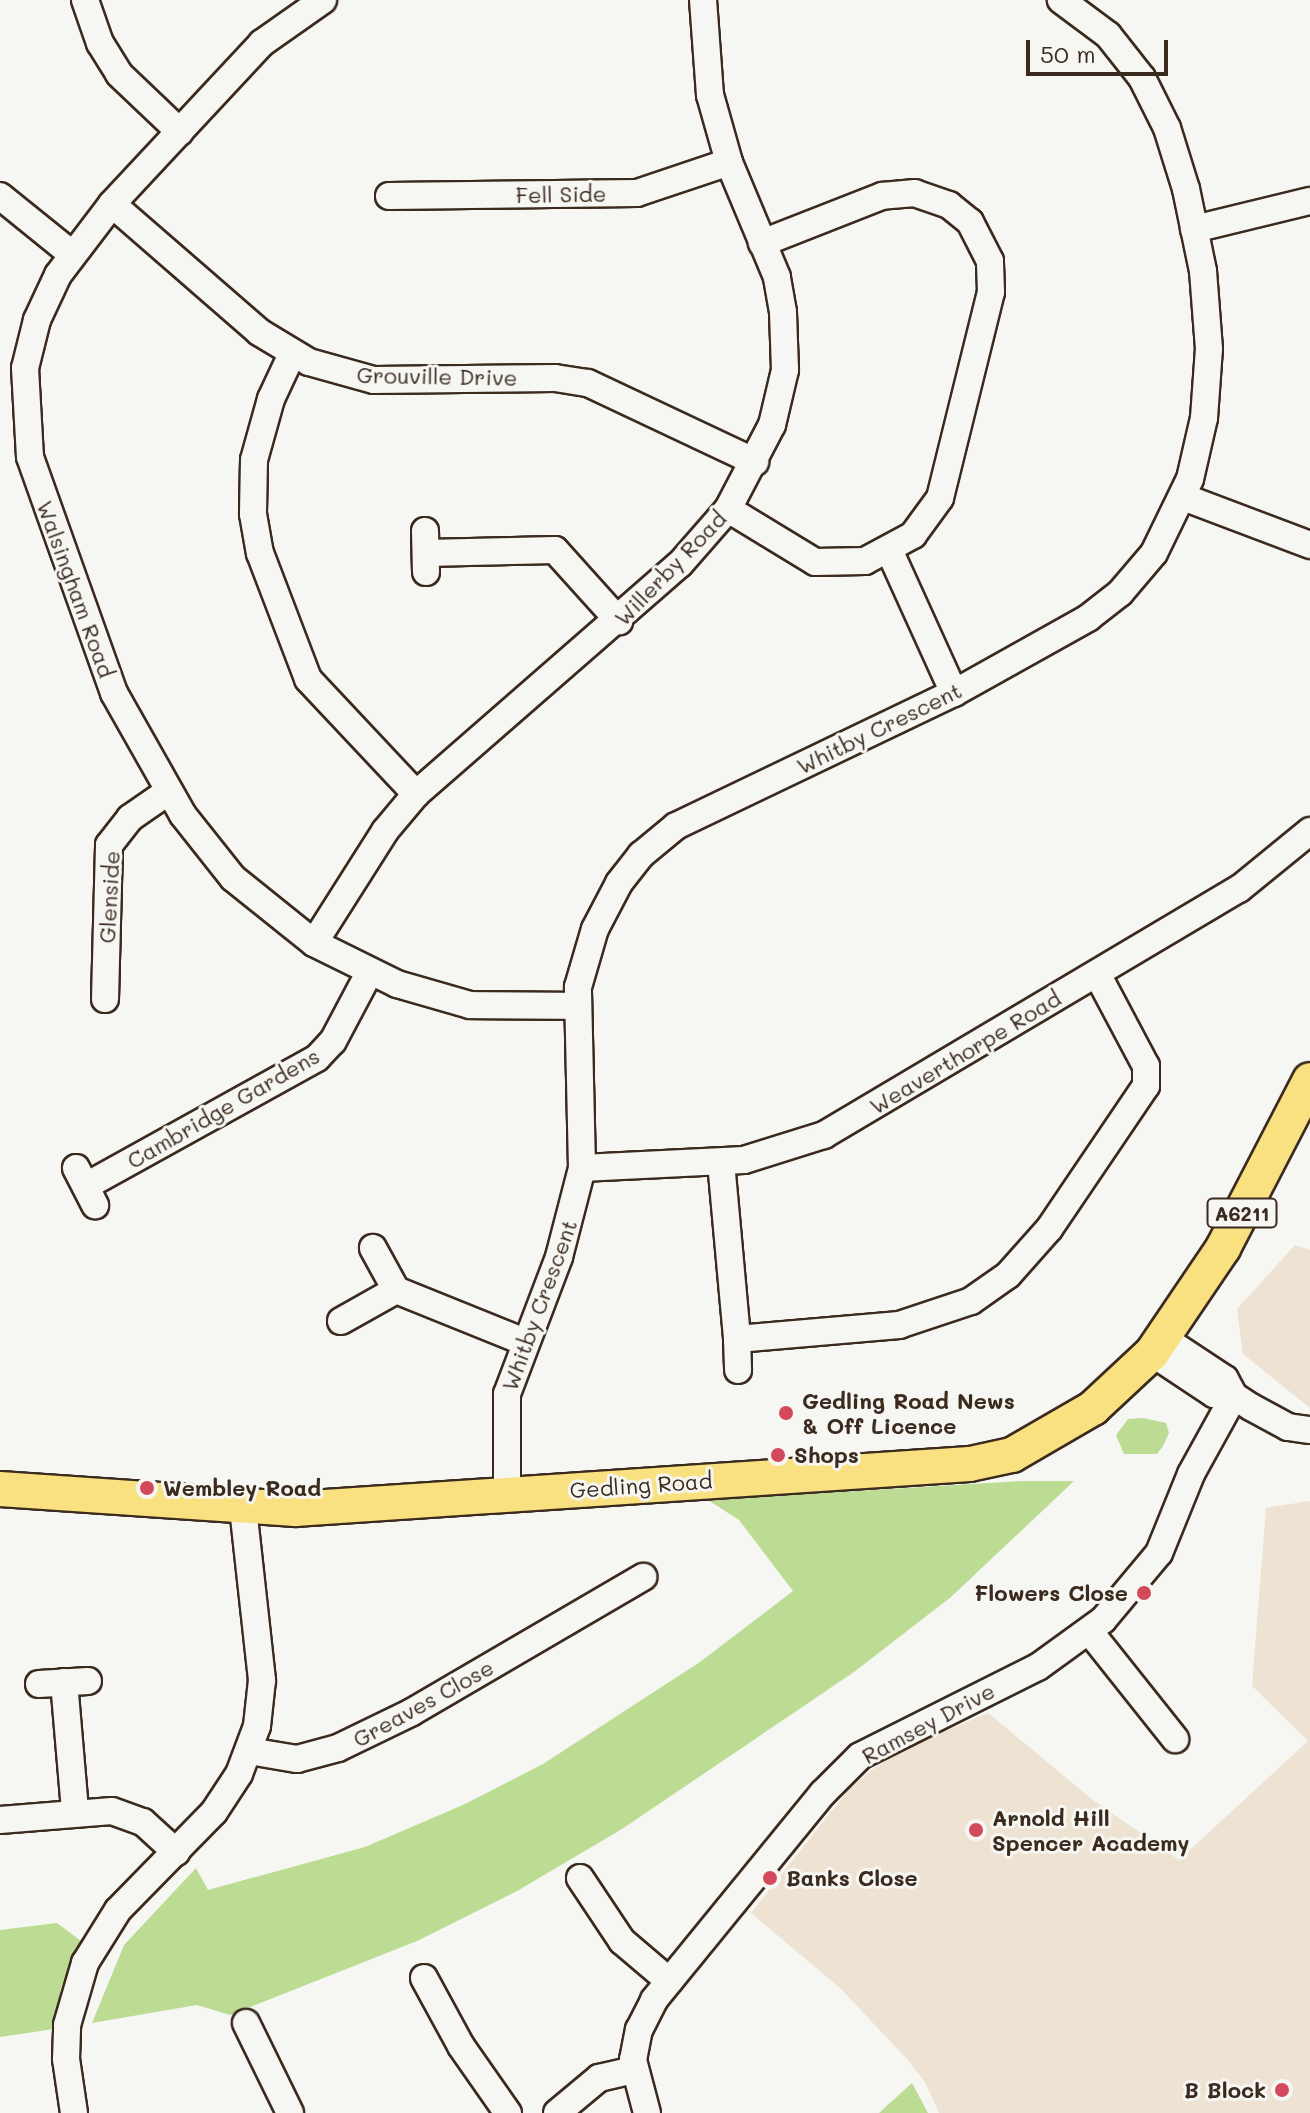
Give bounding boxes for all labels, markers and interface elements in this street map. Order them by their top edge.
scale bar [1030,24,1172,74]
text: 50 m [1040,38,1096,69]
street label: Fell Side [515,180,607,208]
street label: Grouville Drive [356,361,518,391]
street label: Walsingham Road [32,497,120,681]
street label: Willerby Road [609,505,731,631]
street label: Whitby Crescent [792,677,966,779]
street label: Glenside [93,850,125,944]
street label: Weaverthorpe Road [865,985,1065,1119]
street label: Cambridge Gardens [122,1042,324,1174]
road number: A6211 [1206,1197,1278,1229]
street label: Whitby Crescent [496,1216,582,1394]
place label: Gedling Road News & Off Licence [802,1387,1015,1438]
marker: Gedling Road News & Off Licence [777,1404,795,1422]
place label: Shops [794,1442,859,1468]
marker: Shops [769,1446,787,1464]
street label: Gedling Road [569,1467,713,1503]
place label: Wembley Road [163,1475,321,1501]
marker: Wembley Road [138,1479,156,1497]
place label: Flowers Close [974,1580,1128,1606]
marker: Flowers Close [1135,1584,1153,1602]
street label: Greaves Close [348,1654,498,1752]
street label: Ramsey Drive [857,1677,999,1769]
place label: Arnold Hill Spencer Academy [992,1804,1189,1856]
marker: Arnold Hill Spencer Academy [967,1821,985,1839]
place label: Banks Close [786,1865,918,1891]
marker: Banks Close [761,1869,779,1887]
place label: B Block [1184,2077,1266,2103]
marker: B Block [1273,2081,1291,2099]

